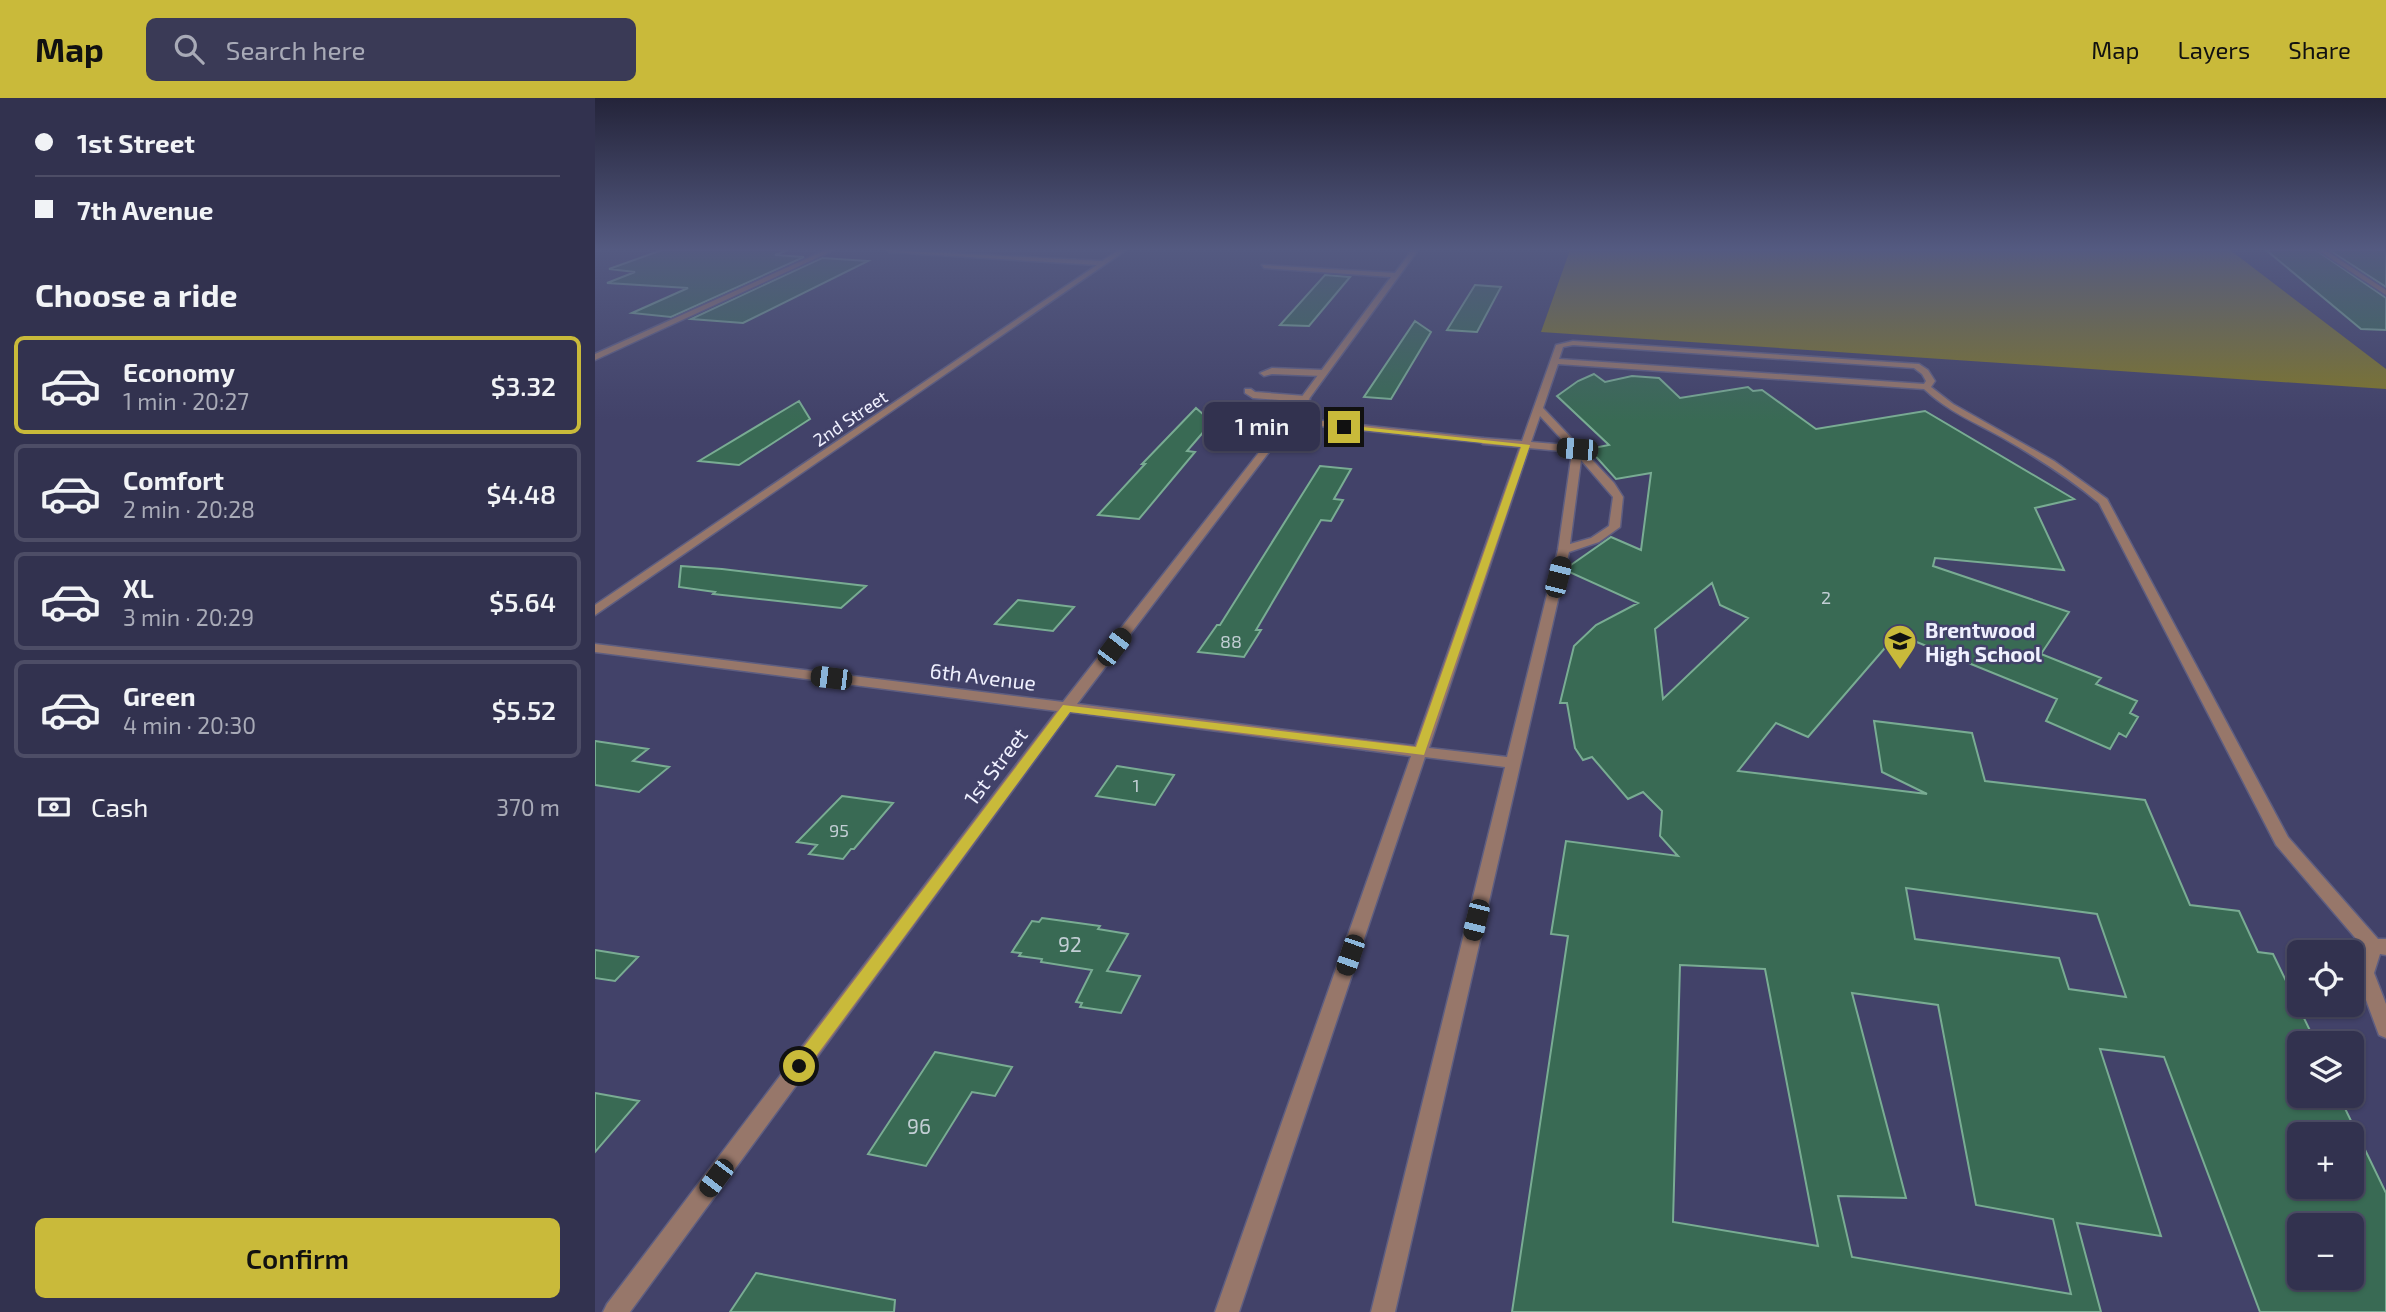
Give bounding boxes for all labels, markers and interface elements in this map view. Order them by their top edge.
search box [146,18,636,81]
text: Map [35,29,104,69]
icon: search [170,30,208,68]
text: Search here [226,34,365,65]
text: Map [2091,35,2139,64]
text: Layers [2177,35,2250,64]
text: Share [2288,35,2351,64]
text: 1st Street [77,127,195,158]
text: 7th Avenue [77,194,213,225]
text: Choose a ride [35,275,238,313]
icon: car [39,354,102,417]
text: Economy [123,356,235,387]
text: $3.32 [491,370,556,401]
street label: 2nd Street [809,385,891,451]
text: 1 min · 20:27 [123,387,249,415]
callout: 1 min [1204,402,1319,452]
route end [1328,411,1360,443]
text: 1 min [1235,412,1289,440]
car [1556,437,1599,461]
icon: car [39,462,102,525]
text: Comfort [123,464,224,495]
text: $4.48 [486,478,556,509]
text: 2 min · 20:28 [123,495,255,523]
car [1543,554,1574,600]
icon: car [39,570,102,633]
text: XL [123,572,154,603]
text: $5.64 [489,586,556,617]
house number: 2 [1821,586,1831,608]
text: 3 min · 20:29 [123,603,254,631]
place label: Brentwood High School [1925,617,2042,666]
school or university icon: Brentwood High School [1881,622,1919,671]
car [1093,624,1136,670]
house number: 88 [1220,630,1242,652]
street label: 6th Avenue [928,657,1038,695]
car [809,665,854,691]
icon: car [39,678,102,741]
text: Green [123,680,196,711]
text: $5.52 [492,694,556,725]
text: 4 min · 20:30 [123,711,256,739]
street label: 1st Street [958,723,1032,809]
house number: 1 [1132,774,1140,796]
icon: cash [35,788,73,826]
text: Cash [91,791,148,822]
text: 370 m [496,793,560,821]
house number: 95 [829,819,849,841]
car [1461,897,1492,943]
house number: 92 [1058,931,1082,956]
car [1334,932,1367,978]
map controls [2287,940,2364,1290]
button: locate [2287,940,2364,1017]
button: layers [2287,1031,2364,1108]
route start [783,1050,815,1082]
house number: 96 [907,1113,931,1138]
button: + [2287,1122,2364,1199]
car [695,1155,738,1201]
button: − [2287,1213,2364,1290]
button: Confirm [35,1218,560,1298]

